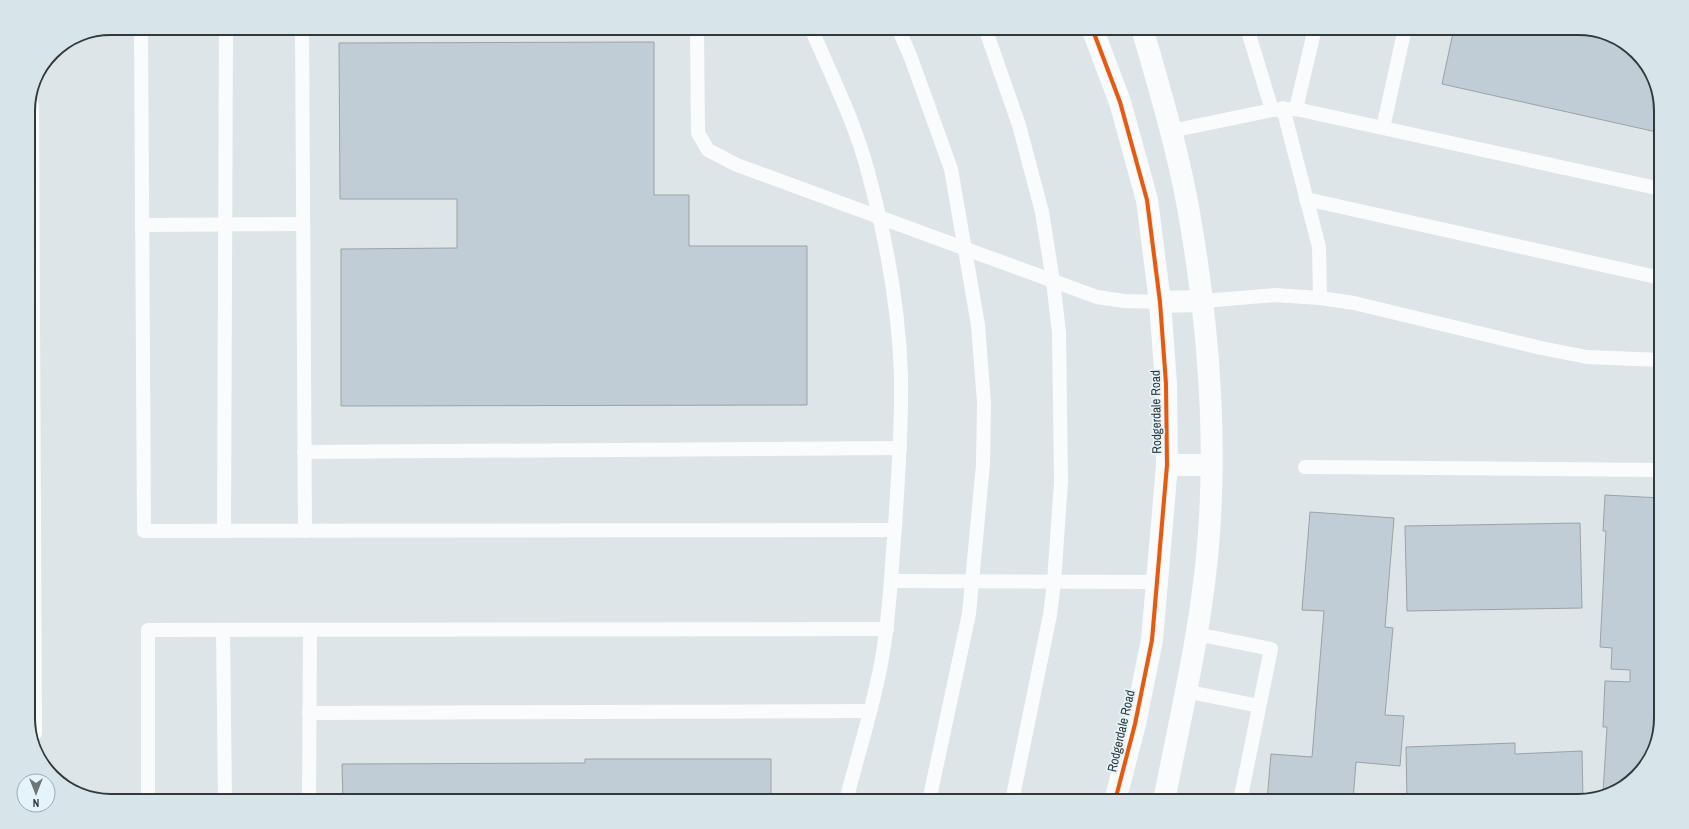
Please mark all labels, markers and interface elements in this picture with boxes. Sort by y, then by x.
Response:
street label: Rodgerdale Road [1147,370,1165,454]
street label: Rodgerdale Road [1103,688,1139,774]
north arrow [16,773,56,813]
text: N [33,796,39,810]

